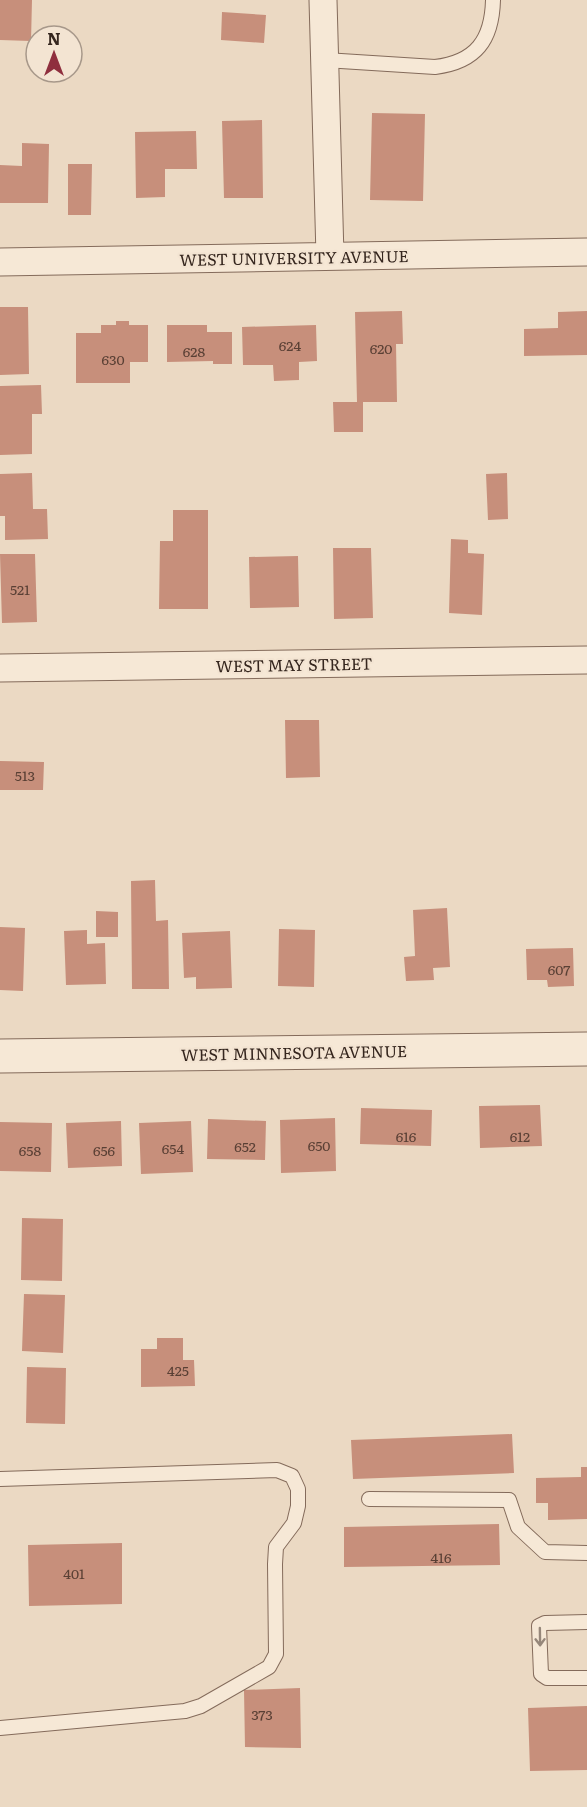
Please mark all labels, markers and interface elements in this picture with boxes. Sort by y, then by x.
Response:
north arrow [24,24,84,84]
text: N [47,26,61,50]
street label: WEST UNIVERSITY AVENUE [179,243,409,271]
house number: 624 [279,335,301,355]
house number: 620 [370,338,392,358]
house number: 628 [183,341,205,361]
house number: 630 [101,349,125,369]
house number: 521 [10,579,30,599]
street label: WEST MAY STREET [215,651,373,677]
house number: 513 [15,765,35,785]
house number: 607 [548,959,570,979]
street label: WEST MINNESOTA AVENUE [181,1038,407,1066]
house number: 616 [396,1126,417,1146]
house number: 612 [510,1126,530,1146]
house number: 650 [308,1135,330,1155]
house number: 652 [234,1136,256,1156]
house number: 654 [162,1138,184,1158]
house number: 658 [19,1140,41,1160]
house number: 656 [93,1140,116,1160]
house number: 425 [167,1360,189,1380]
house number: 416 [431,1547,452,1567]
house number: 401 [63,1563,85,1583]
one-way arrow [534,1626,546,1646]
house number: 373 [251,1704,273,1724]

